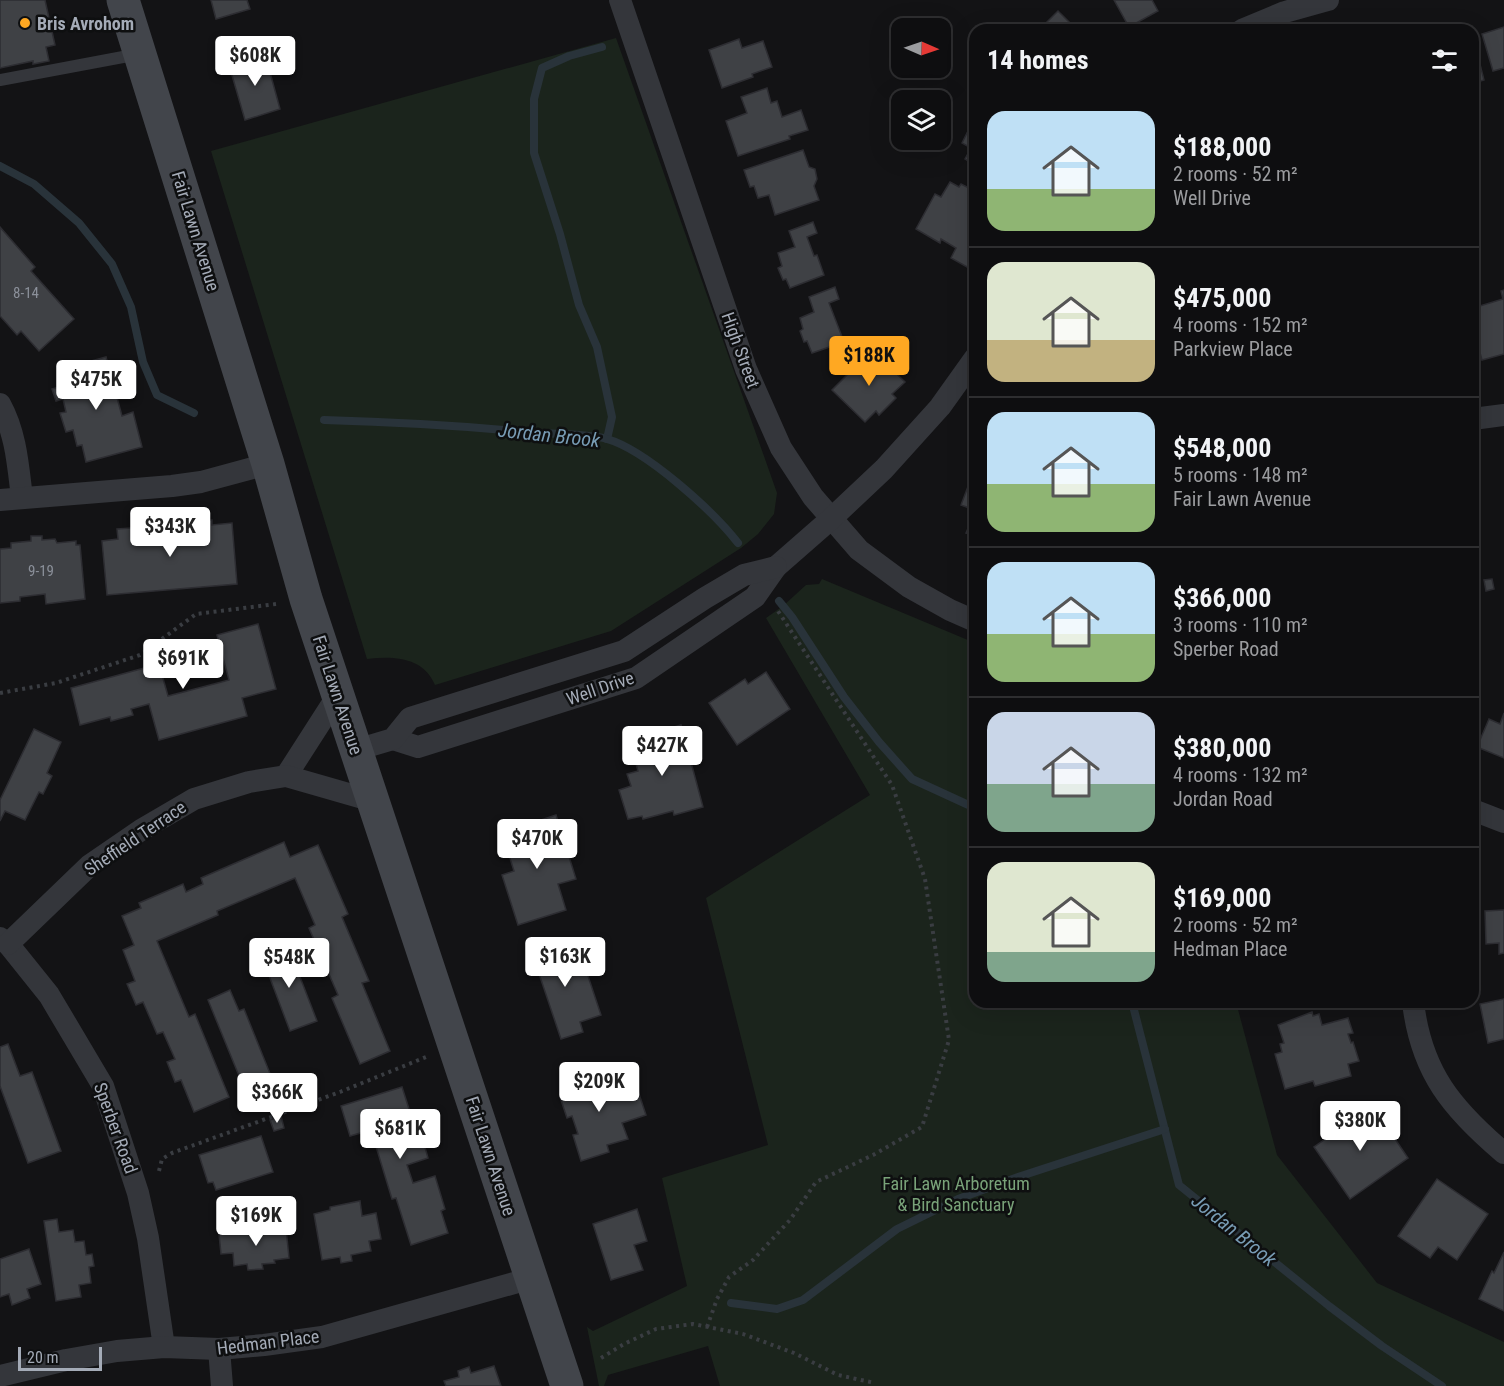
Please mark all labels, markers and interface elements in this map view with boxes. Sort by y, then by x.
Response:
place label: Bris Avrohom [37,13,134,34]
marker: Bris Avrohom [18,16,32,30]
north arrow [891,18,951,78]
map controls [891,18,951,150]
pin: $608K [213,36,297,87]
text: $608K [229,43,281,67]
icon: filters [1428,44,1461,77]
text: 14 homes [987,45,1089,75]
button: layers [891,90,951,150]
text: $188,000 [1173,132,1271,162]
icon: home [1035,135,1107,207]
text: 2 rooms · 52 m² [1173,162,1298,186]
street label: Fair Lawn Avenue [168,169,224,293]
text: Well Drive [1173,186,1251,210]
text: $475,000 [1173,283,1271,313]
house number: 8-14 [13,284,39,302]
icon: home [1035,286,1107,358]
street label: High Street [718,309,764,391]
text: 4 rooms · 152 m² [1173,313,1308,337]
pin: $188K [827,336,911,387]
text: Parkview Place [1173,337,1293,361]
text: $188K [843,343,895,367]
pin: $475K [54,360,138,411]
text: $475K [70,367,122,391]
water label: Jordan Brook [497,418,602,452]
text: $548,000 [1173,433,1271,463]
icon: home [1035,436,1107,508]
text: 5 rooms · 148 m² [1173,463,1308,487]
text: Fair Lawn Avenue [1173,487,1311,511]
pin: $343K [128,507,212,558]
text: $343K [144,514,196,538]
house number: 9-19 [28,562,54,580]
text: $366,000 [1173,583,1271,613]
icon: home [1035,586,1107,658]
text: 3 rooms · 110 m² [1173,613,1308,637]
street label: Fair Lawn Avenue [309,633,367,757]
text: Sperber Road [1173,637,1279,661]
pin: $691K [141,639,225,690]
text: $691K [157,646,209,670]
street label: Well Drive [563,667,637,709]
pin: $427K [620,726,704,777]
text: $427K [636,733,688,757]
text: $380,000 [1173,733,1271,763]
icon: home [1035,736,1107,808]
text: 4 rooms · 132 m² [1173,763,1308,787]
text: Jordan Road [1173,787,1273,811]
street label: Sheffield Terrace [80,796,190,880]
pin: $470K [495,819,579,870]
text: $470K [511,826,563,850]
text: $169,000 [1173,883,1271,913]
icon: home [1035,886,1107,958]
text: 2 rooms · 52 m² [1173,913,1298,937]
pin: $163K [523,937,607,988]
text: Hedman Place [1173,937,1287,961]
pin: $548K [247,938,331,989]
text: $163K [539,944,591,968]
text: $548K [263,945,315,969]
pin: $209K [557,1062,641,1113]
text: $209K [573,1069,625,1093]
pin: $366K [235,1073,319,1124]
street label: Sperber Road [90,1080,142,1176]
text: $366K [251,1080,303,1104]
street label: Fair Lawn Avenue [462,1094,520,1218]
pin: $380K [1318,1101,1402,1152]
text: $380K [1334,1108,1386,1132]
pin: $681K [358,1109,442,1160]
text: $681K [374,1116,426,1140]
park label: Fair Lawn Arboretum & Bird Sanctuary [882,1173,1030,1215]
water label: Jordan Brook [1187,1189,1282,1272]
pin: $169K [214,1196,298,1247]
text: $169K [230,1203,282,1227]
street label: Hedman Place [216,1325,320,1359]
scale bar [18,1344,102,1372]
text: 20 m [27,1348,59,1367]

